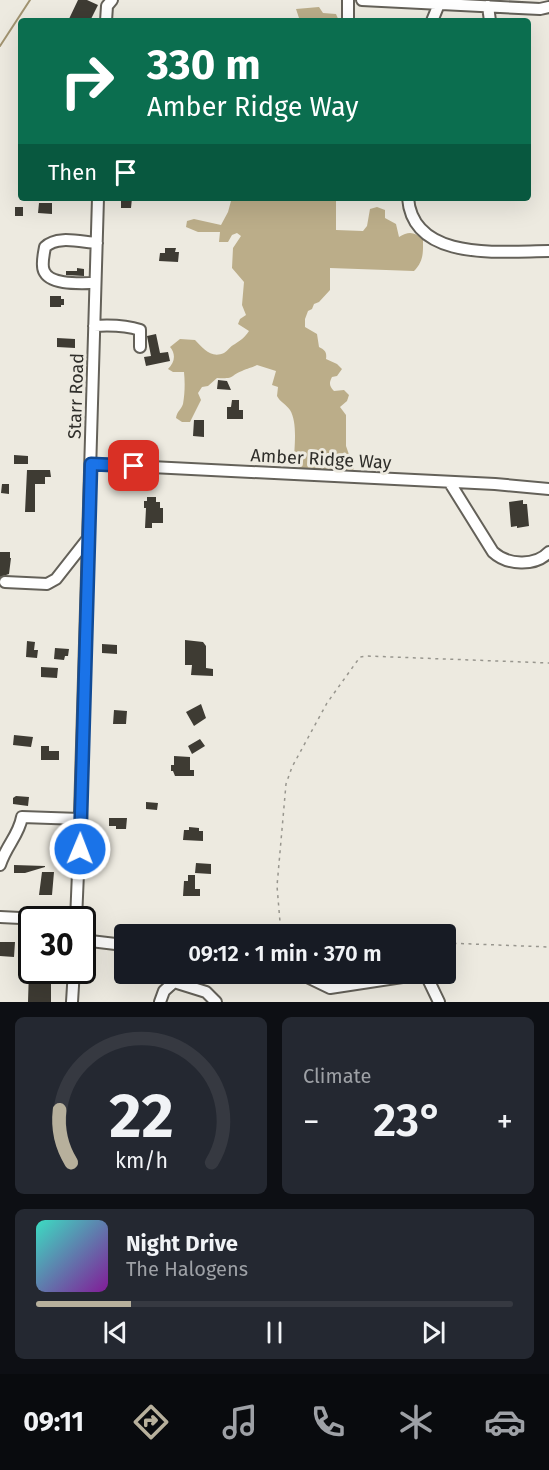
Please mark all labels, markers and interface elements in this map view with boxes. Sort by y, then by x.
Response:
text: 330 m [147,40,261,90]
icon: right [48,42,126,120]
text: Amber Ridge Way [147,91,359,123]
icon: arrive [109,156,142,189]
text: Then [48,159,97,186]
street label: Starr Road [64,353,88,439]
pin [108,440,159,491]
street label: Amber Ridge Way [250,444,392,474]
icon: arrive [117,449,150,482]
position arrow [48,817,112,881]
speed limit sign: 30 [18,906,96,984]
text: 09:12 · 1 min · 370 m [188,940,382,967]
text: Climate [303,1064,371,1088]
text: 22 [109,1079,173,1154]
text: 23° [373,1094,443,1148]
text: − [303,1102,320,1142]
text: + [497,1102,513,1142]
text: km/h [114,1148,168,1174]
text: Night Drive [126,1230,238,1257]
text: The Halogens [126,1257,248,1281]
icon: previous [99,1316,132,1349]
icon: pause [258,1316,291,1349]
icon: next [417,1316,450,1349]
icon: directions [130,1401,172,1443]
icon: music [219,1401,261,1443]
icon: phone [307,1401,349,1443]
icon: climate [395,1401,437,1443]
icon: car [484,1401,526,1443]
text: 09:11 [23,1406,84,1438]

